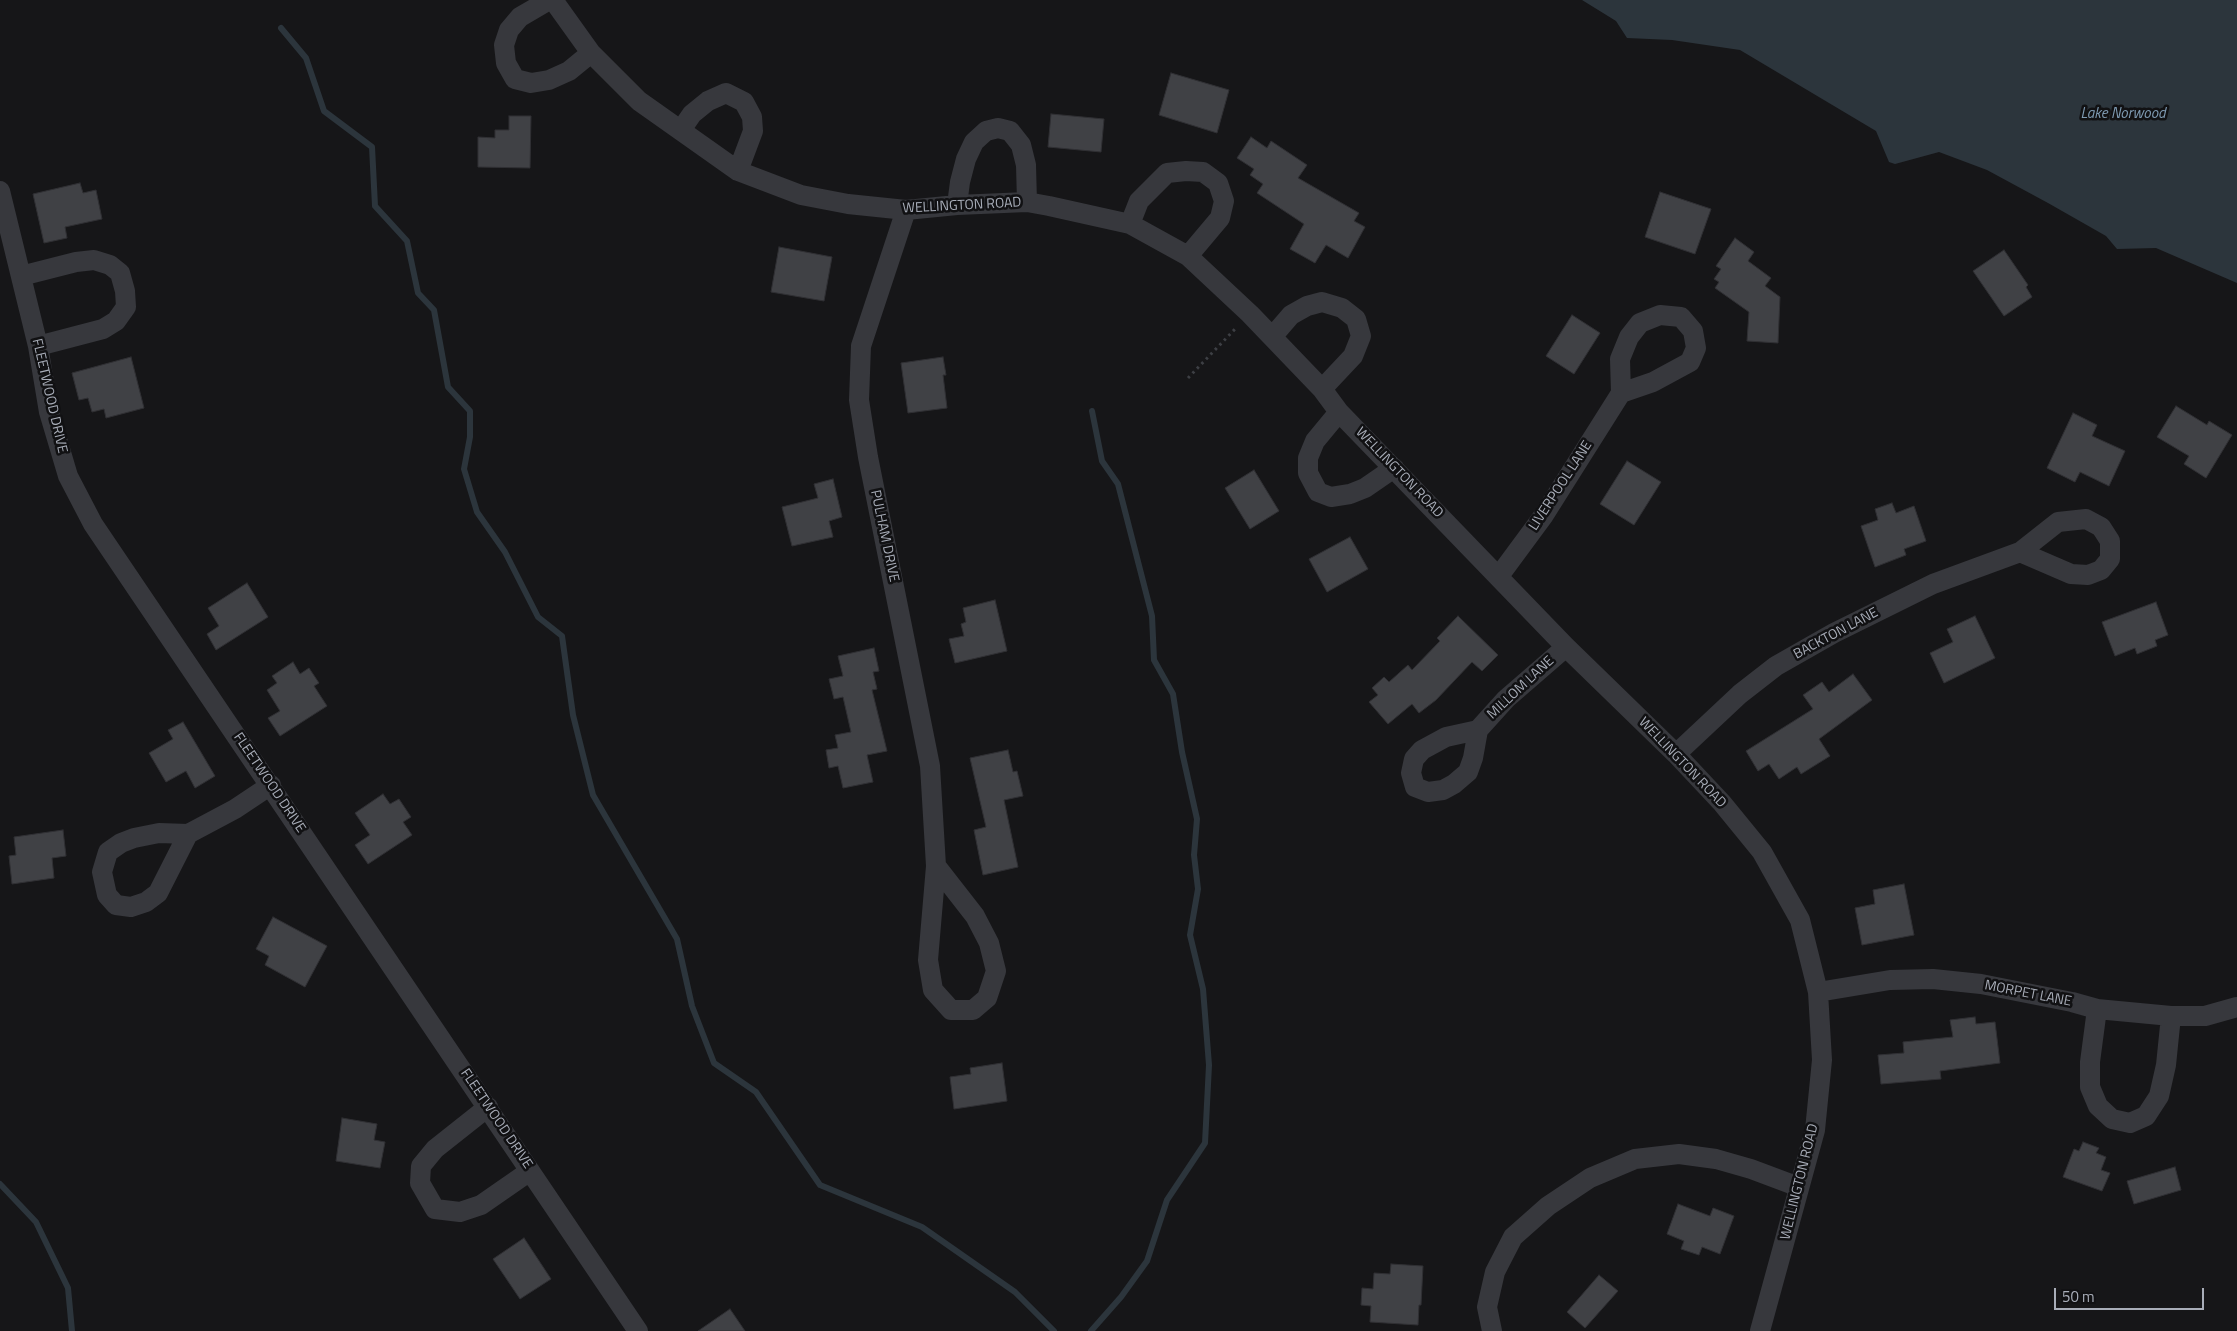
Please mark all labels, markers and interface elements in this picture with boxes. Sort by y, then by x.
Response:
water label: Lake Norwood [2080,105,2166,123]
street label: WELLINGTON ROAD [902,194,1022,218]
street label: FLEETWOOD DRIVE [28,337,70,455]
street label: WELLINGTON ROAD [1352,424,1446,522]
street label: LIVERPOOL LANE [1526,438,1596,534]
street label: PULHAM DRIVE [866,488,902,584]
street label: BACKTON LANE [1791,605,1881,663]
street label: MILLOM LANE [1484,653,1558,723]
street label: WELLINGTON ROAD [1635,714,1729,812]
street label: FLEETWOOD DRIVE [229,730,309,836]
street label: MORPET LANE [1983,977,2073,1011]
street label: FLEETWOOD DRIVE [456,1066,536,1172]
street label: WELLINGTON ROAD [1777,1122,1823,1242]
scale bar [2057,1278,2207,1310]
text: 50 m [2062,1285,2095,1308]

